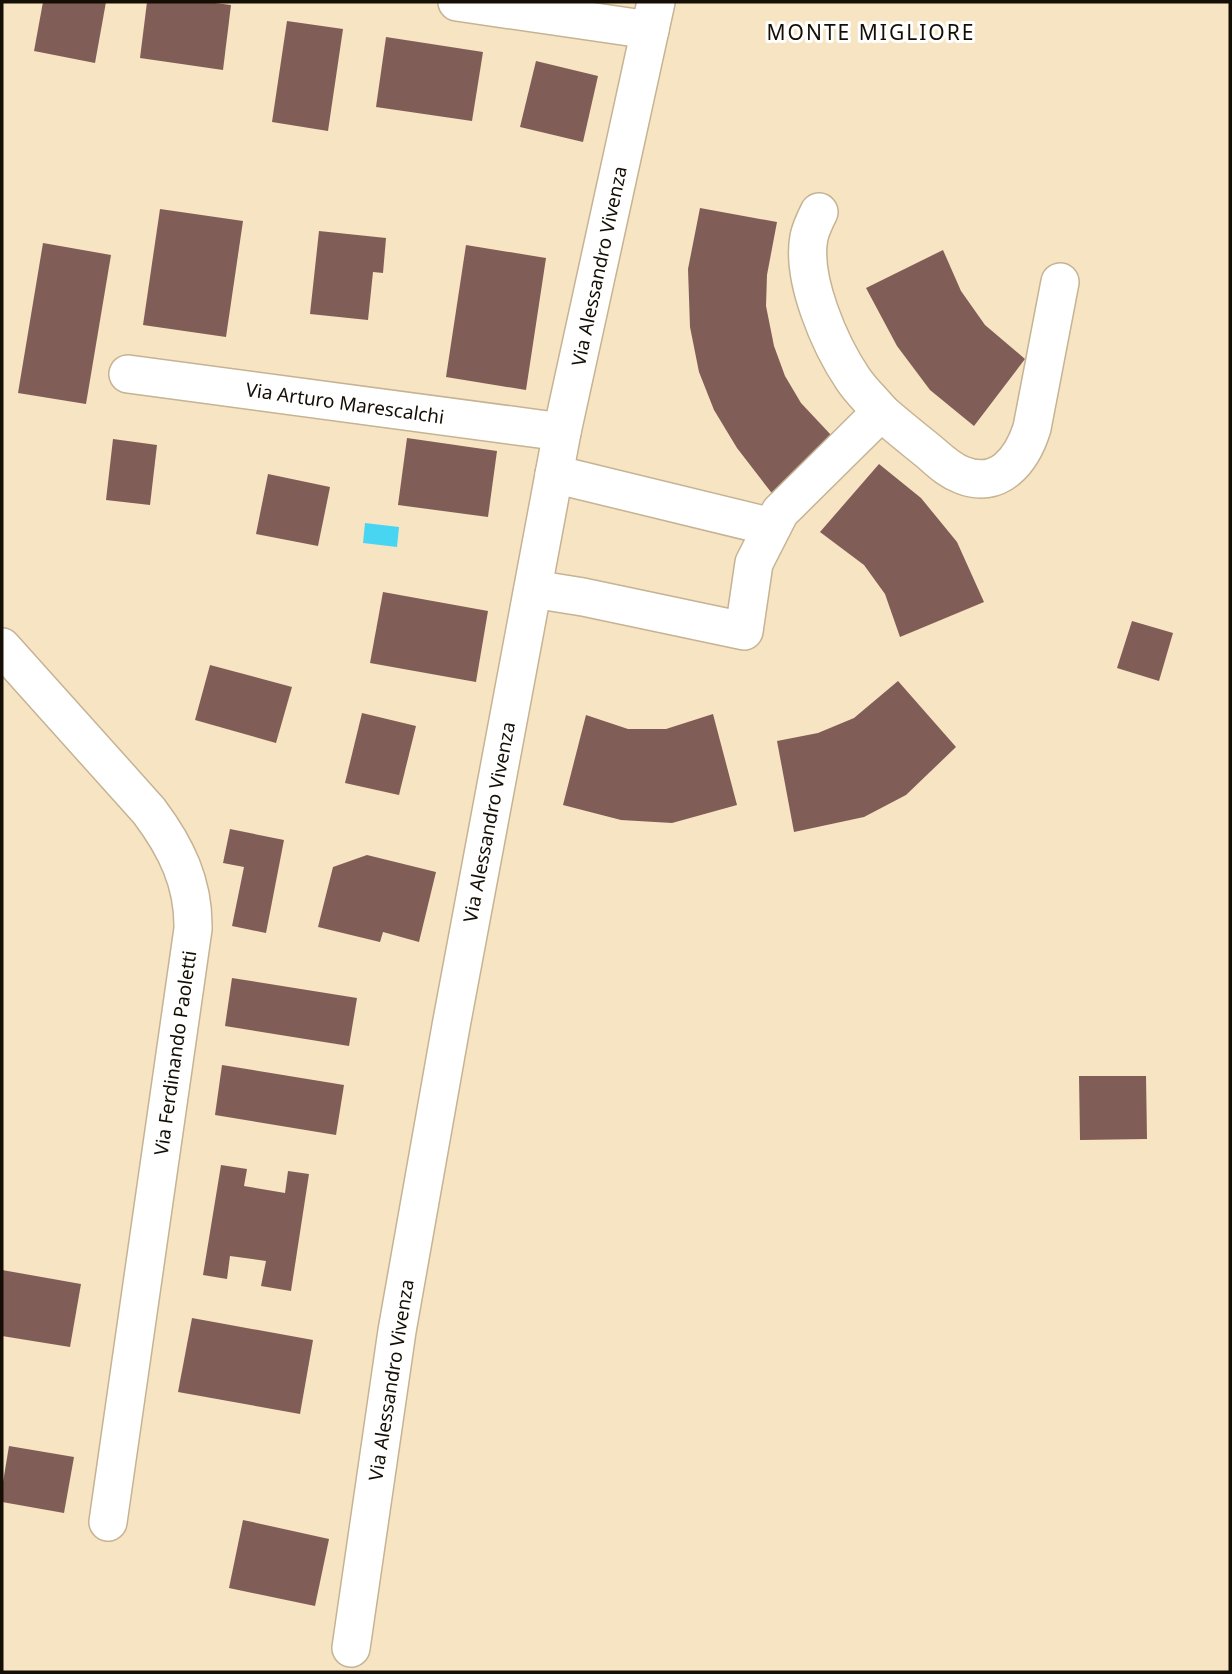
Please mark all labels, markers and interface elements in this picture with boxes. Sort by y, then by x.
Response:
district label: MONTE MIGLIORE [767,18,975,46]
street label: Via Alessandro Vivenza [565,164,633,368]
street label: Via Arturo Marescalchi [244,376,446,430]
street label: Via Alessandro Vivenza [457,719,521,925]
street label: Via Ferdinando Paoletti [148,949,202,1157]
street label: Via Alessandro Vivenza [362,1277,420,1483]

